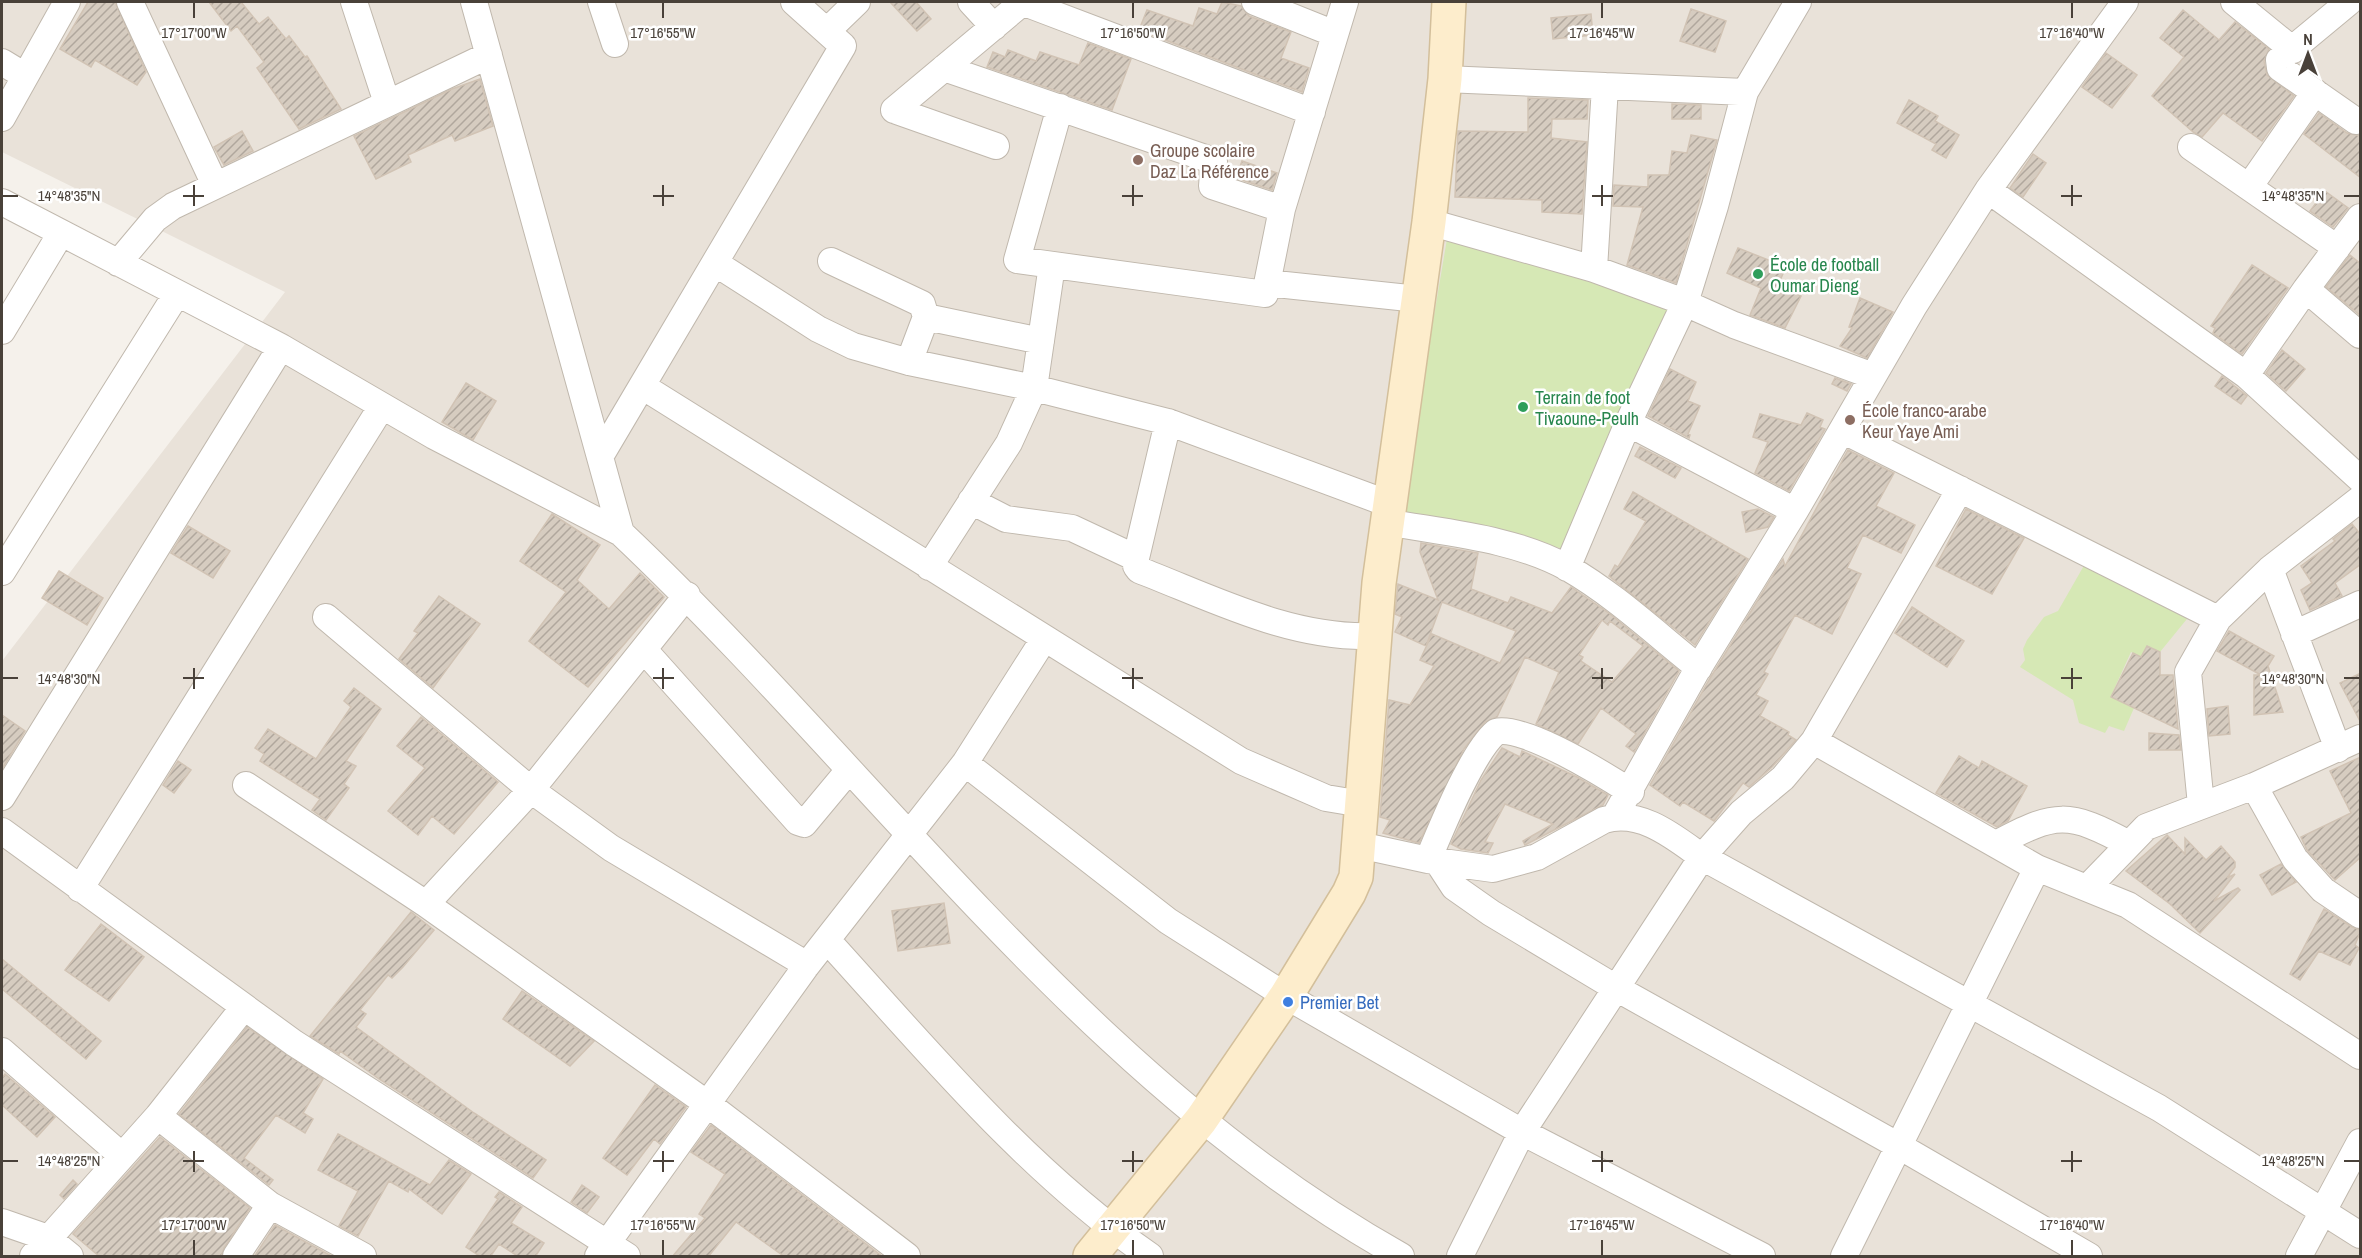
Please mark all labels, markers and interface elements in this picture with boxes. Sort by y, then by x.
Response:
text: 17°17'00"W [161,22,227,43]
text: 17°16'55"W [630,22,696,43]
text: 17°16'50"W [1100,22,1166,43]
text: 17°16'45"W [1569,22,1635,43]
text: 17°16'40"W [2039,22,2105,43]
north arrow [2278,24,2338,84]
text: N [2303,28,2313,50]
place label: Groupe scolaire Daz La Référence [1150,138,1269,184]
marker: Groupe scolaire Daz La Référence [1131,153,1145,167]
text: 14°48'35"N [38,185,100,206]
text: 14°48'35"N [2262,185,2324,206]
place label: École de football Oumar Dieng [1770,252,1879,298]
marker: École de football Oumar Dieng [1751,267,1765,281]
place label: Terrain de foot Tivaoune-Peulh [1535,385,1639,431]
place label: École franco-arabe Keur Yaye Ami [1862,398,1987,444]
marker: Terrain de foot Tivaoune-Peulh [1516,400,1530,414]
marker: École franco-arabe Keur Yaye Ami [1843,413,1857,427]
text: 14°48'30"N [38,668,100,689]
text: 14°48'30"N [2262,668,2324,689]
place label: Premier Bet [1300,990,1379,1015]
marker: Premier Bet [1281,995,1295,1009]
text: 14°48'25"N [38,1150,100,1171]
text: 14°48'25"N [2262,1150,2324,1171]
text: 17°17'00"W [161,1214,227,1235]
text: 17°16'55"W [630,1214,696,1235]
text: 17°16'50"W [1100,1214,1166,1235]
text: 17°16'45"W [1569,1214,1635,1235]
text: 17°16'40"W [2039,1214,2105,1235]

